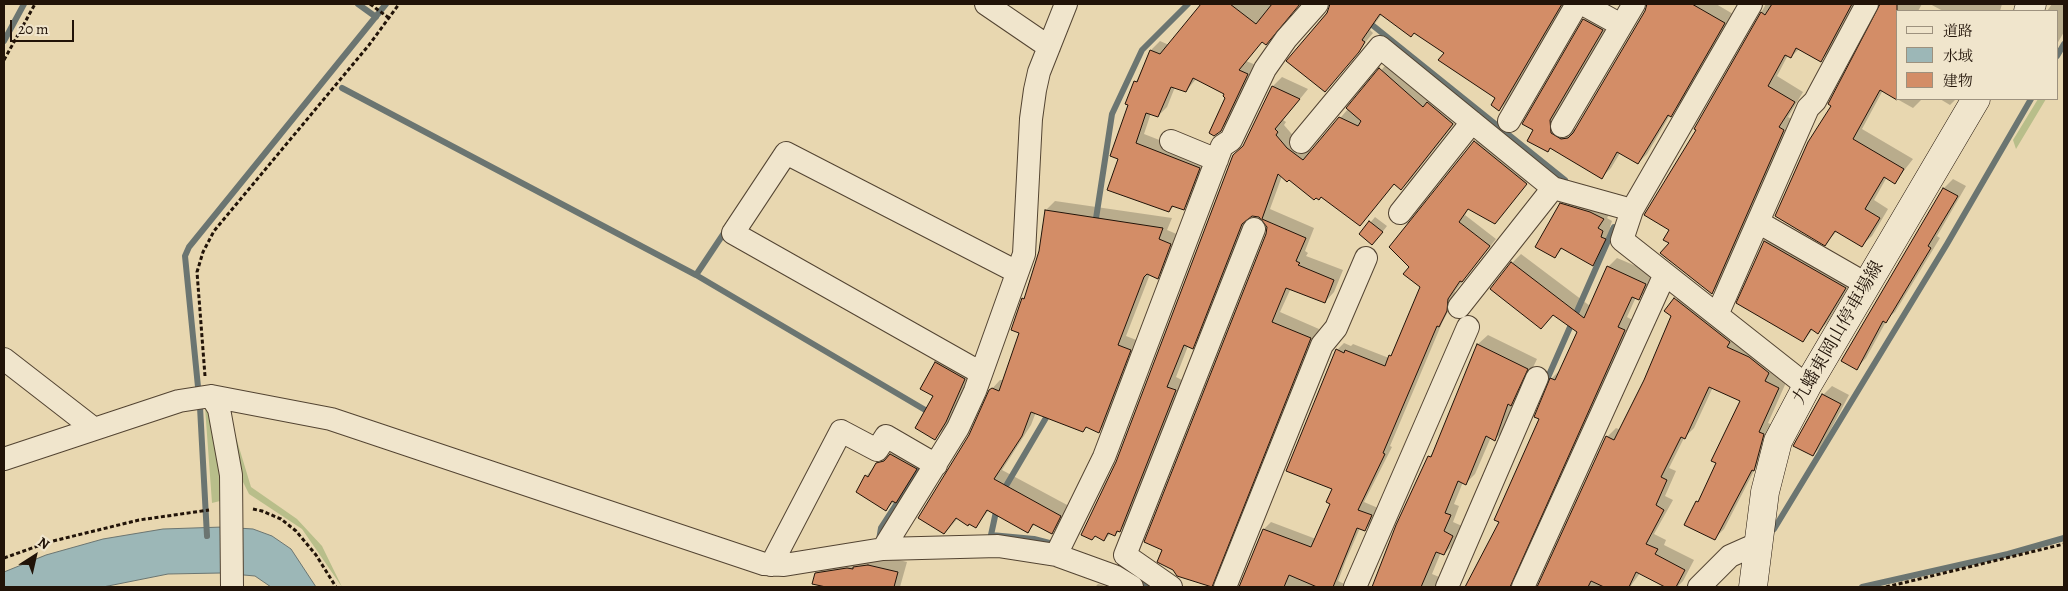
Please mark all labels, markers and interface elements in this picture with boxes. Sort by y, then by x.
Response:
scale bar [12,10,76,42]
legend [1896,10,2058,100]
text: 20 m [18,19,49,39]
text: 道路 [1943,21,1973,41]
text: 水域 [1943,46,1973,66]
text: 建物 [1943,71,1973,91]
street label: 九蟠東岡山停車場線 [1789,257,1889,409]
north arrow [10,531,60,581]
text: N [34,533,54,554]

